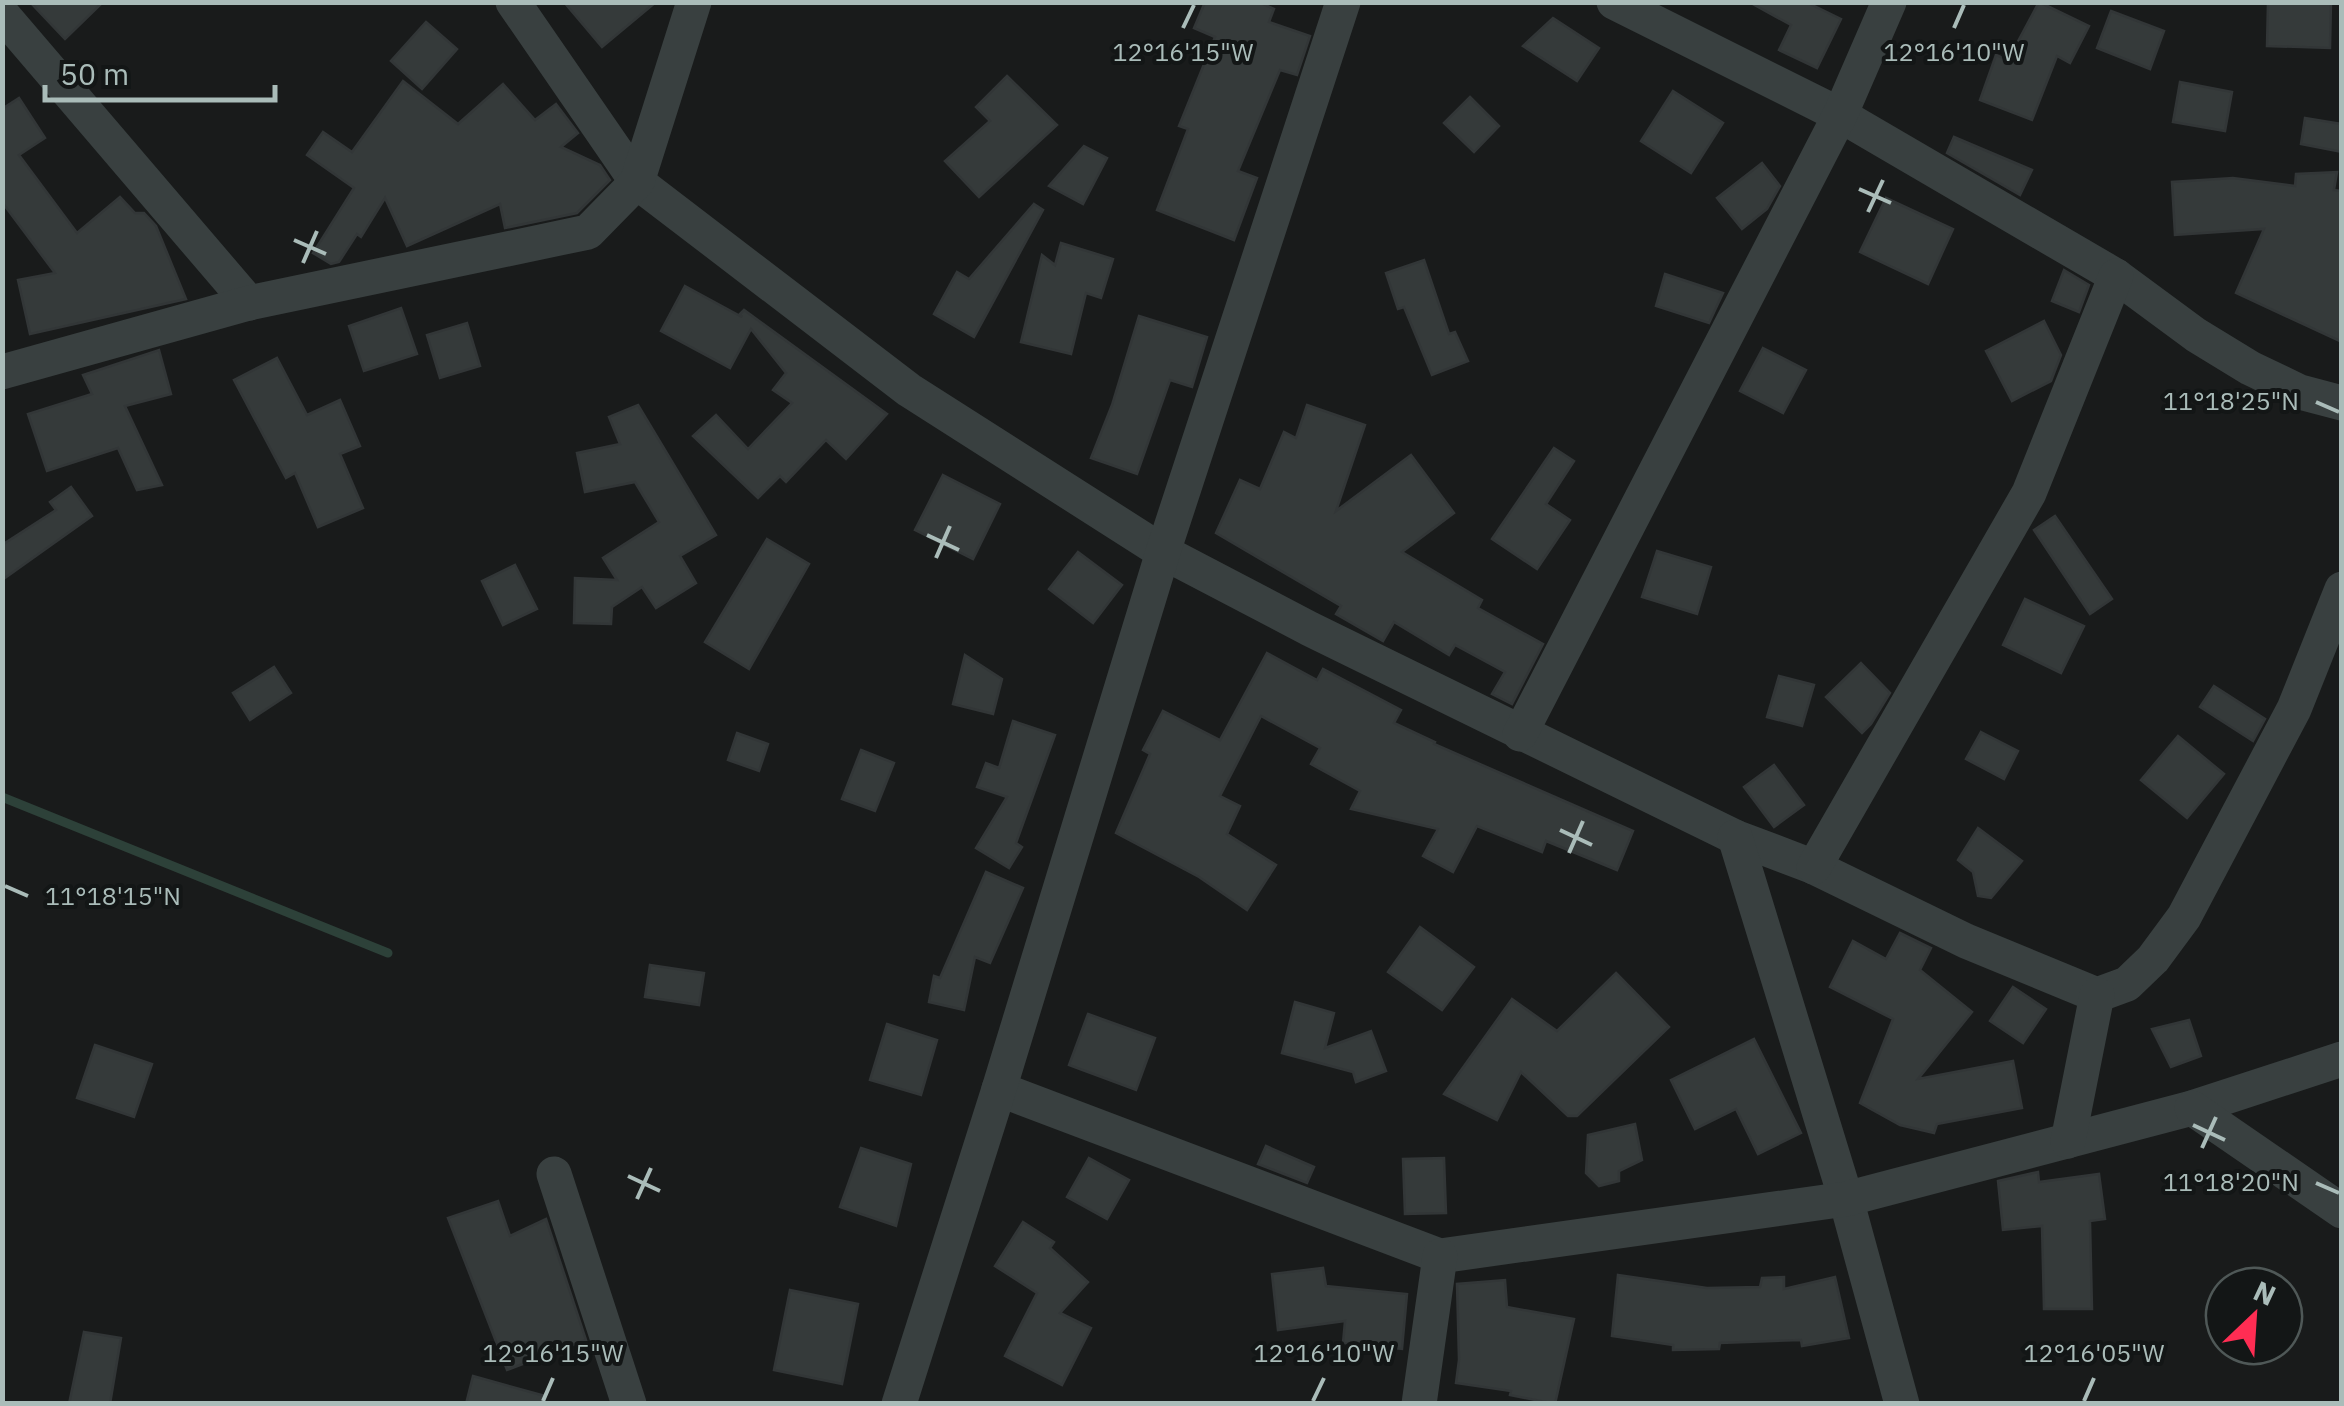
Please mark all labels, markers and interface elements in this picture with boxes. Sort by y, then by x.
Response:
text: 12°16'15"W [1113,35,1253,68]
text: 12°16'10"W [1884,35,2024,68]
scale bar [45,40,275,102]
text: 50 m [60,54,129,93]
text: 11°18'25"N [2163,384,2299,417]
text: 11°18'15"N [45,879,181,912]
text: 11°18'20"N [2163,1165,2299,1198]
north arrow [2204,1266,2304,1366]
text: N [2248,1272,2282,1314]
text: 12°16'15"W [483,1336,623,1369]
text: 12°16'10"W [1254,1336,1394,1369]
text: 12°16'05"W [2024,1336,2164,1369]

